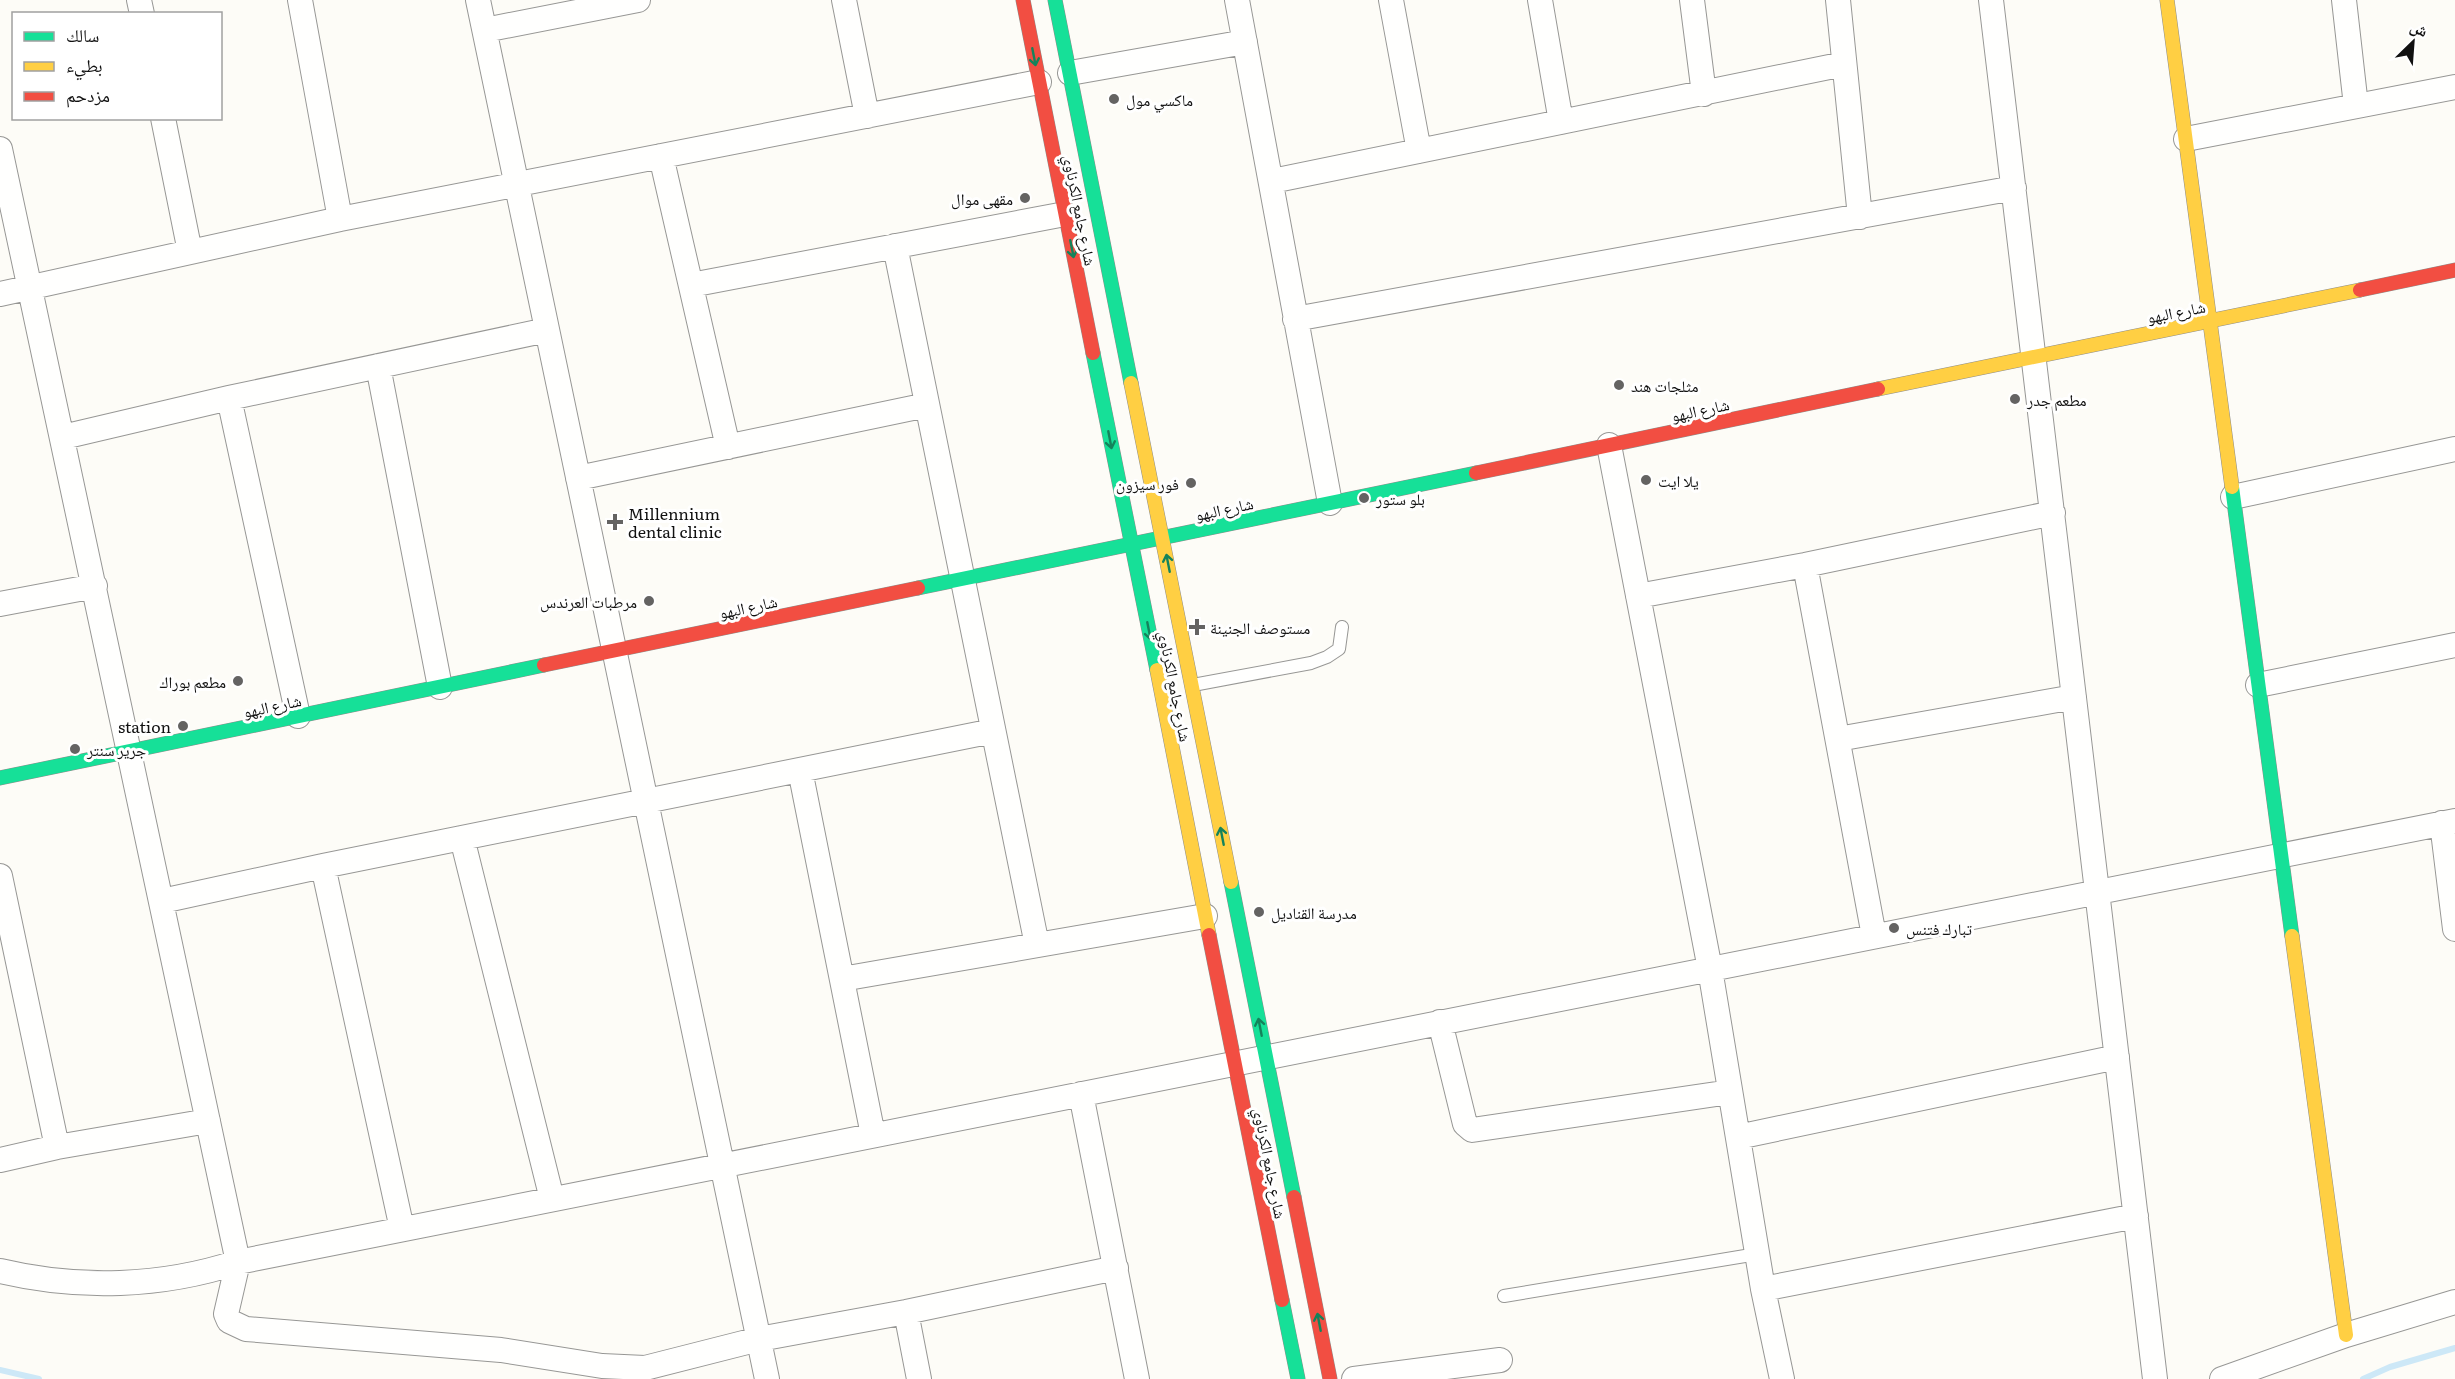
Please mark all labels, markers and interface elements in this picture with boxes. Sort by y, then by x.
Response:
legend [12,12,222,120]
north arrow [2383,12,2443,72]
text: ش [2407,13,2433,42]
text: سالك [66,21,99,48]
one-way arrow [1029,47,1040,67]
text: بطيء [66,51,103,81]
text: مزدحم [66,81,110,108]
place label: ماكسي مول [1126,87,1193,113]
marker: ماكسي مول [1107,92,1121,106]
street label: شارع جامع الكرناوي [1056,152,1104,268]
place label: مقهى موال [951,186,1013,210]
marker: مقهى موال [1018,191,1032,205]
one-way arrow [1067,238,1078,258]
street label: شارع البهو [2145,294,2207,328]
place label: مثلجات هند [1631,373,1699,397]
marker: مثلجات هند [1612,378,1626,392]
place label: مطعم جدر [2026,387,2087,411]
street label: شارع البهو [1669,391,1731,427]
marker: مطعم جدر [2008,392,2022,406]
one-way arrow [1105,430,1117,449]
place label: يلا ايت [1658,468,1699,492]
place label: فور سيزون [1116,471,1179,495]
marker: يلا ايت [1639,473,1653,487]
marker: فور سيزون [1184,476,1198,490]
place label: بلو ستور [1375,486,1425,510]
street label: شارع البهو [1193,490,1255,526]
marker: بلو ستور [1357,491,1371,505]
place label: Millennium dental clinic [628,501,722,543]
marker: Millennium dental clinic [606,513,624,531]
one-way arrow [1162,553,1173,573]
street label: شارع البهو [717,588,779,624]
place label: مرطبات العرندس [540,589,637,613]
marker: مرطبات العرندس [642,594,656,608]
place label: مستوصف الجنينة [1210,615,1310,639]
marker: مستوصف الجنينة [1188,618,1206,636]
one-way arrow [1143,621,1155,640]
street label: شارع جامع الكرناوي [1151,628,1199,744]
place label: مطعم بوراك [160,669,226,693]
marker: مطعم بوراك [231,674,245,688]
street label: شارع البهو [241,687,303,723]
place label: station [118,714,171,738]
marker: station [176,719,190,733]
place label: جرير سنتر [86,737,146,761]
marker: جرير سنتر [68,742,82,756]
one-way arrow [1216,827,1227,846]
place label: مدرسة القناديل [1271,900,1357,924]
marker: مدرسة القناديل [1252,905,1266,919]
place label: تبارك فتنس [1906,916,1972,940]
marker: تبارك فتنس [1887,921,1901,935]
one-way arrow [1254,1018,1265,1038]
street label: شارع جامع الكرناوي [1246,1105,1294,1221]
one-way arrow [1313,1312,1324,1332]

